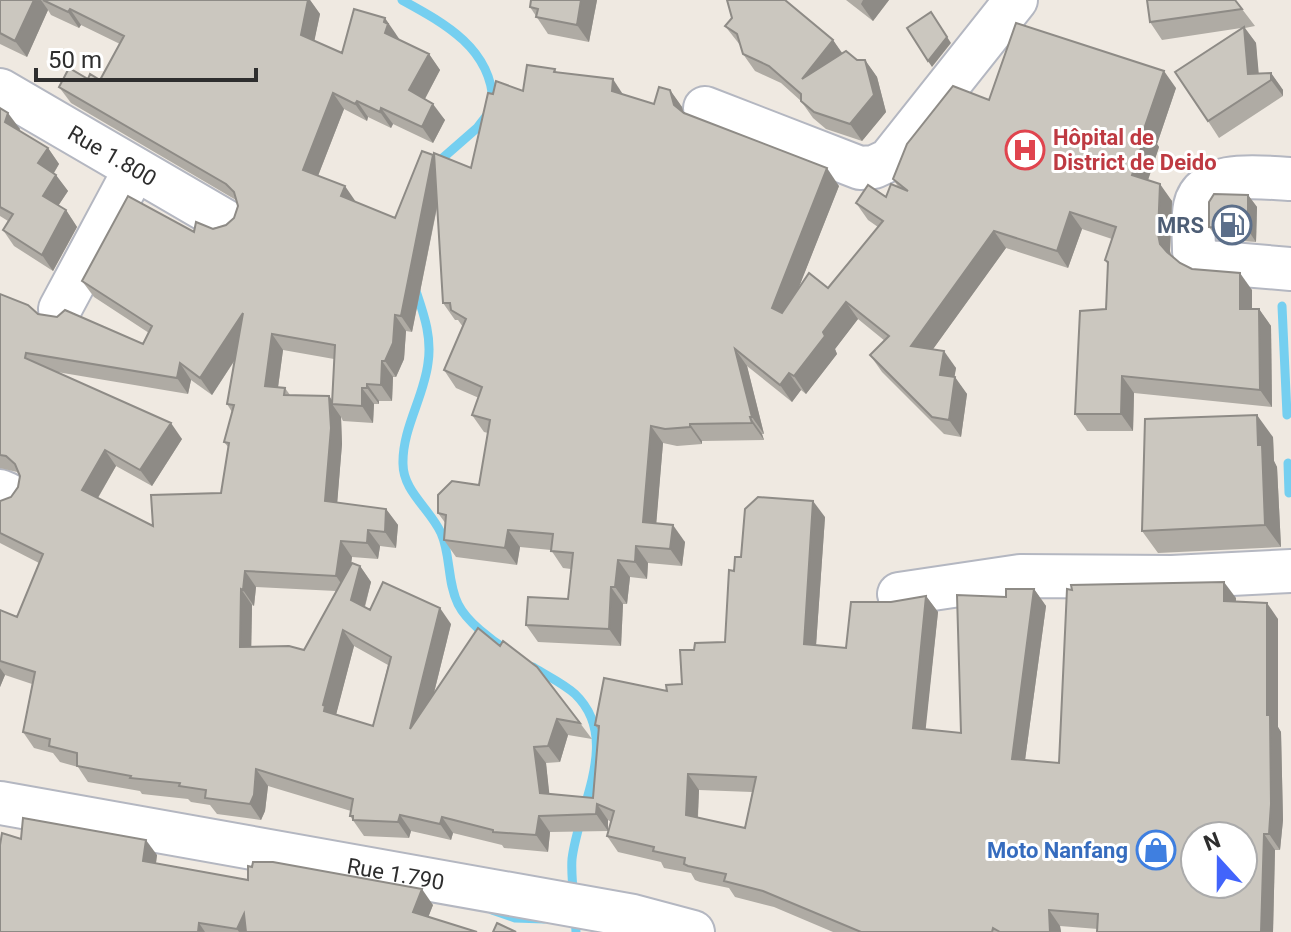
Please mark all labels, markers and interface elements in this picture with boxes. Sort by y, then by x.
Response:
scale bar [36,32,256,82]
text: 50 m [48,46,102,74]
street label: Rue 1.800 [64,120,161,191]
place label: Hôpital de District de Deido [1053,125,1217,175]
hospital icon: Hôpital de District de Deido [1004,129,1046,171]
fuel station icon: MRS [1211,204,1253,246]
place label: MRS [1157,213,1204,238]
north arrow [1179,820,1259,900]
text: N [1200,827,1224,856]
shop icon: Moto Nanfang [1135,829,1177,871]
place label: Moto Nanfang [987,838,1128,863]
street label: Rue 1.790 [345,853,446,895]

